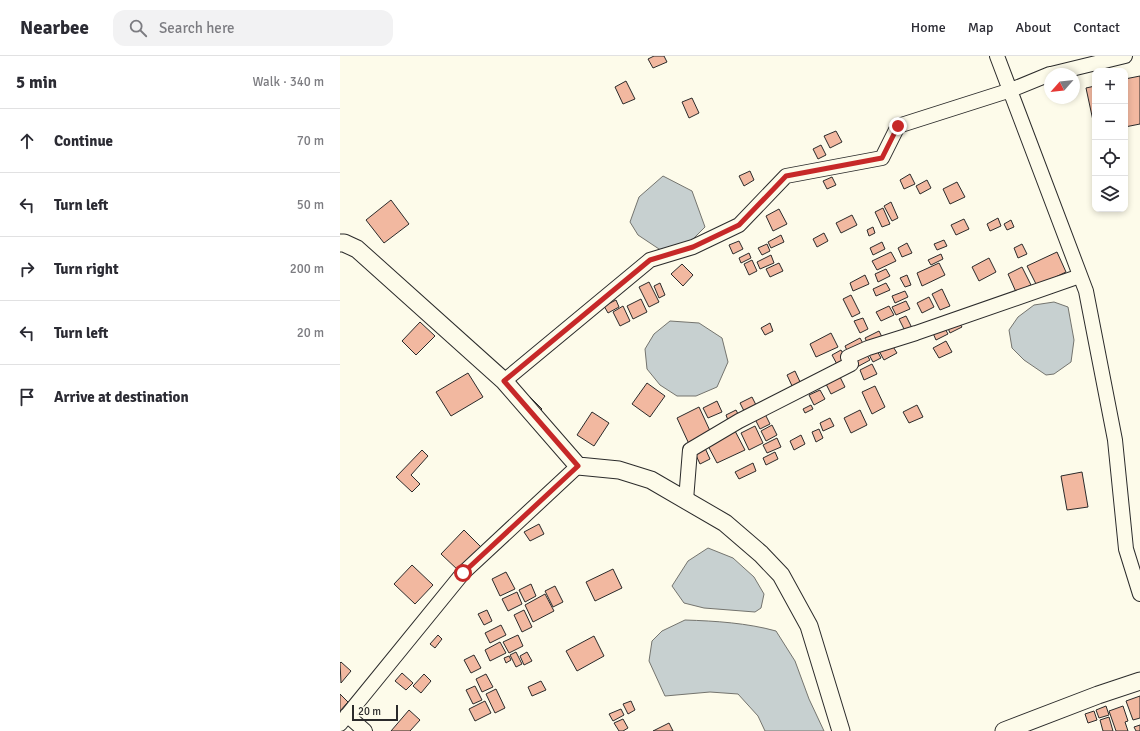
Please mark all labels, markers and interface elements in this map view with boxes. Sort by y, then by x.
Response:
search box [113,10,393,46]
text: Nearbee [20,16,89,40]
icon: search [127,17,149,39]
text: Search here [159,19,235,37]
text: Home [911,19,946,36]
text: Map [968,19,993,36]
text: About [1015,19,1051,36]
text: Contact [1073,19,1120,36]
north arrow [1044,68,1080,104]
map controls [1092,68,1128,212]
button: + [1092,68,1128,104]
text: 5 min [16,72,57,93]
text: Walk · 340 m [253,74,324,90]
button: − [1092,104,1128,140]
route end [889,117,907,135]
icon: ahead [16,130,38,152]
text: Continue [54,132,113,150]
text: 70 m [297,133,324,149]
button: locate [1092,140,1128,176]
button: layers [1092,176,1128,212]
icon: left [16,194,38,216]
text: Turn left [54,196,108,214]
text: 50 m [297,197,324,213]
icon: right [16,258,38,280]
text: Turn right [54,260,119,278]
text: 200 m [290,261,324,277]
icon: left [16,322,38,344]
text: Turn left [54,324,108,342]
text: 20 m [297,325,324,341]
icon: arrive [16,386,38,408]
text: Arrive at destination [54,388,189,406]
route start [454,564,472,582]
scale bar [352,703,398,722]
text: 20 m [358,705,381,718]

